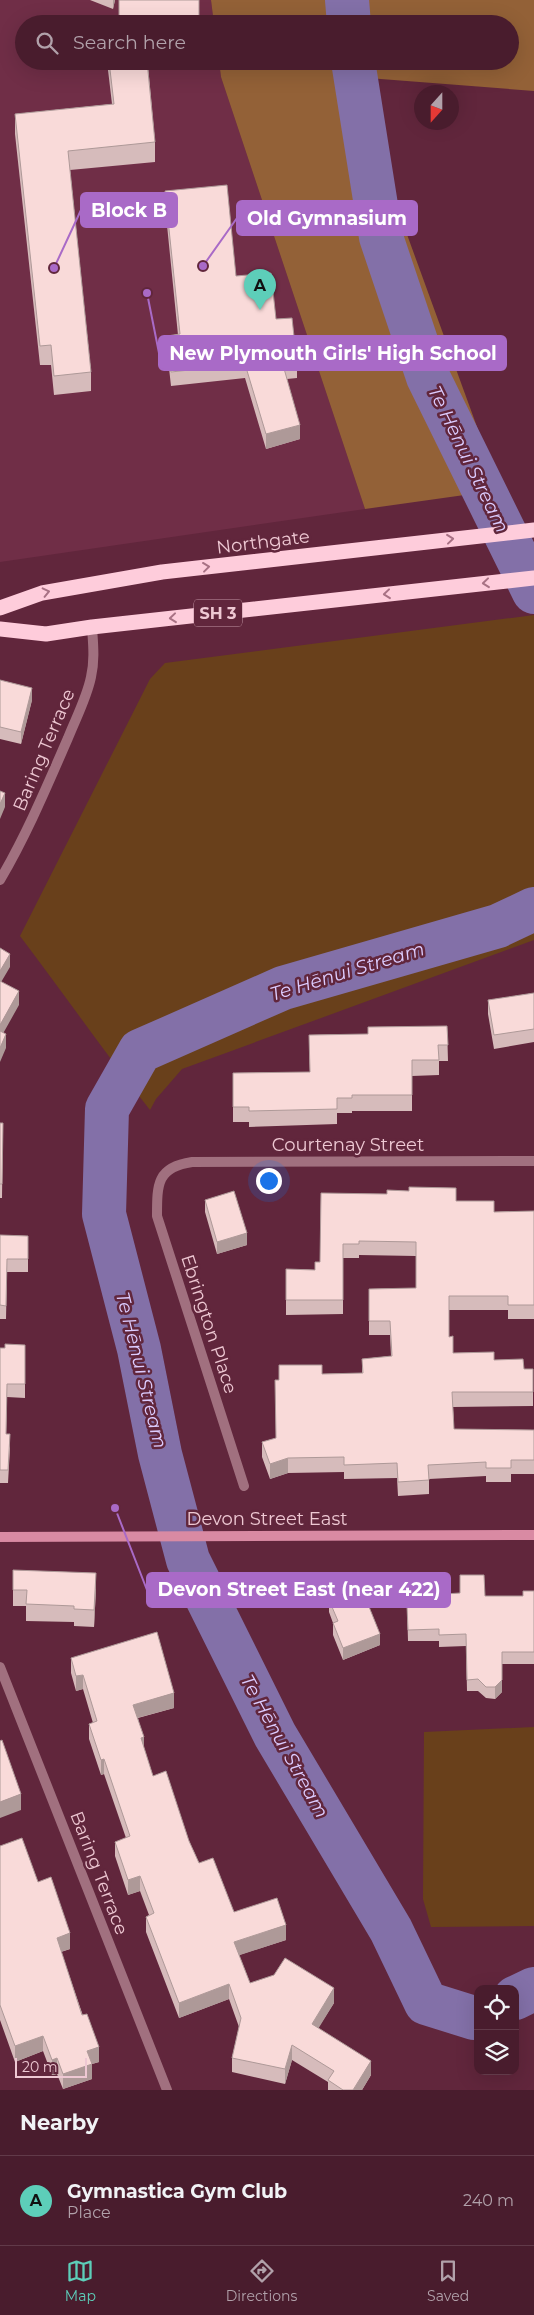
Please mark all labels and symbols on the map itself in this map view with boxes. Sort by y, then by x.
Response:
north arrow [414,85,459,130]
callout: Block B [81,193,177,227]
text: Block B [91,199,167,222]
callout: Old Gymnasium [237,201,417,235]
text: Old Gymnasium [247,207,407,230]
pin: A [244,269,276,310]
callout: New Plymouth Girls' High School [159,336,506,370]
text: New Plymouth Girls' High School [169,342,497,365]
water label: Te Hēnui Stream [423,382,514,536]
street label: Northgate [215,525,311,559]
one-way arrow [447,534,455,545]
one-way arrow [203,562,211,573]
one-way arrow [481,577,489,588]
one-way arrow [41,587,50,598]
one-way arrow [382,588,390,599]
road number: SH 3 [194,600,242,626]
one-way arrow [169,612,177,623]
street label: Baring Terrace [8,685,80,814]
water label: Te Hēnui Stream [267,937,427,1006]
street label: Courtenay Street [272,1134,424,1156]
your location [256,1168,282,1194]
street label: Ebrington Place [176,1252,242,1396]
water label: Te Hēnui Stream [111,1290,172,1451]
street label: Devon Street East [187,1508,347,1530]
callout: Devon Street East (near 422) [147,1573,450,1607]
text: Devon Street East (near 422) [158,1578,440,1601]
water label: Te Hēnui Stream [236,1671,333,1822]
street label: Baring Terrace [65,1808,133,1938]
scale bar [15,2055,88,2078]

